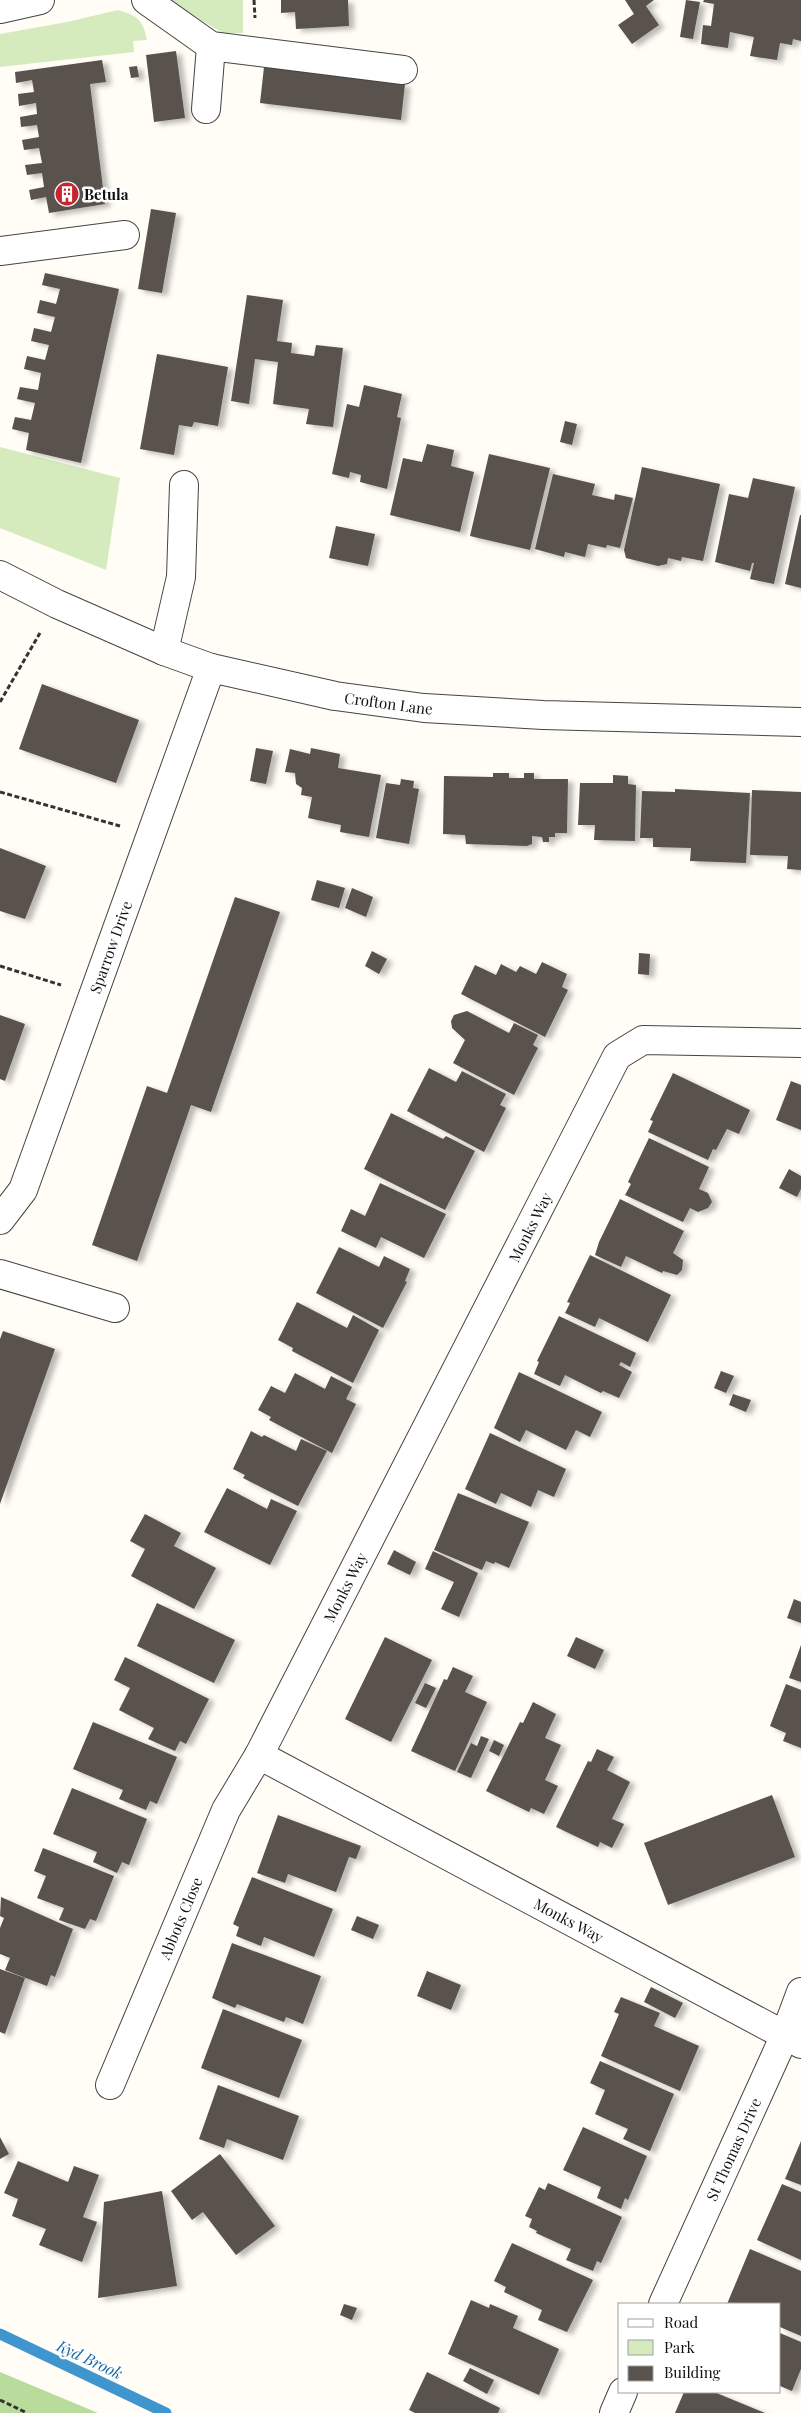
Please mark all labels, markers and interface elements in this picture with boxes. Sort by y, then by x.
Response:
building icon: Betula [54,181,80,207]
place label: Betula [84,184,129,204]
street label: Crofton Lane [343,687,433,719]
street label: Sparrow Drive [85,898,136,996]
street label: Monks Way [504,1188,556,1265]
street label: Monks Way [319,1548,371,1625]
street label: Abbots Close [154,1874,207,1963]
street label: Monks Way [531,1893,607,1947]
street label: St Thomas Drive [701,2095,765,2204]
legend [618,2303,781,2393]
text: Road [664,2312,698,2332]
water label: Kyd Brook [53,2334,126,2383]
text: Park [664,2337,696,2357]
text: Building [664,2362,721,2382]

